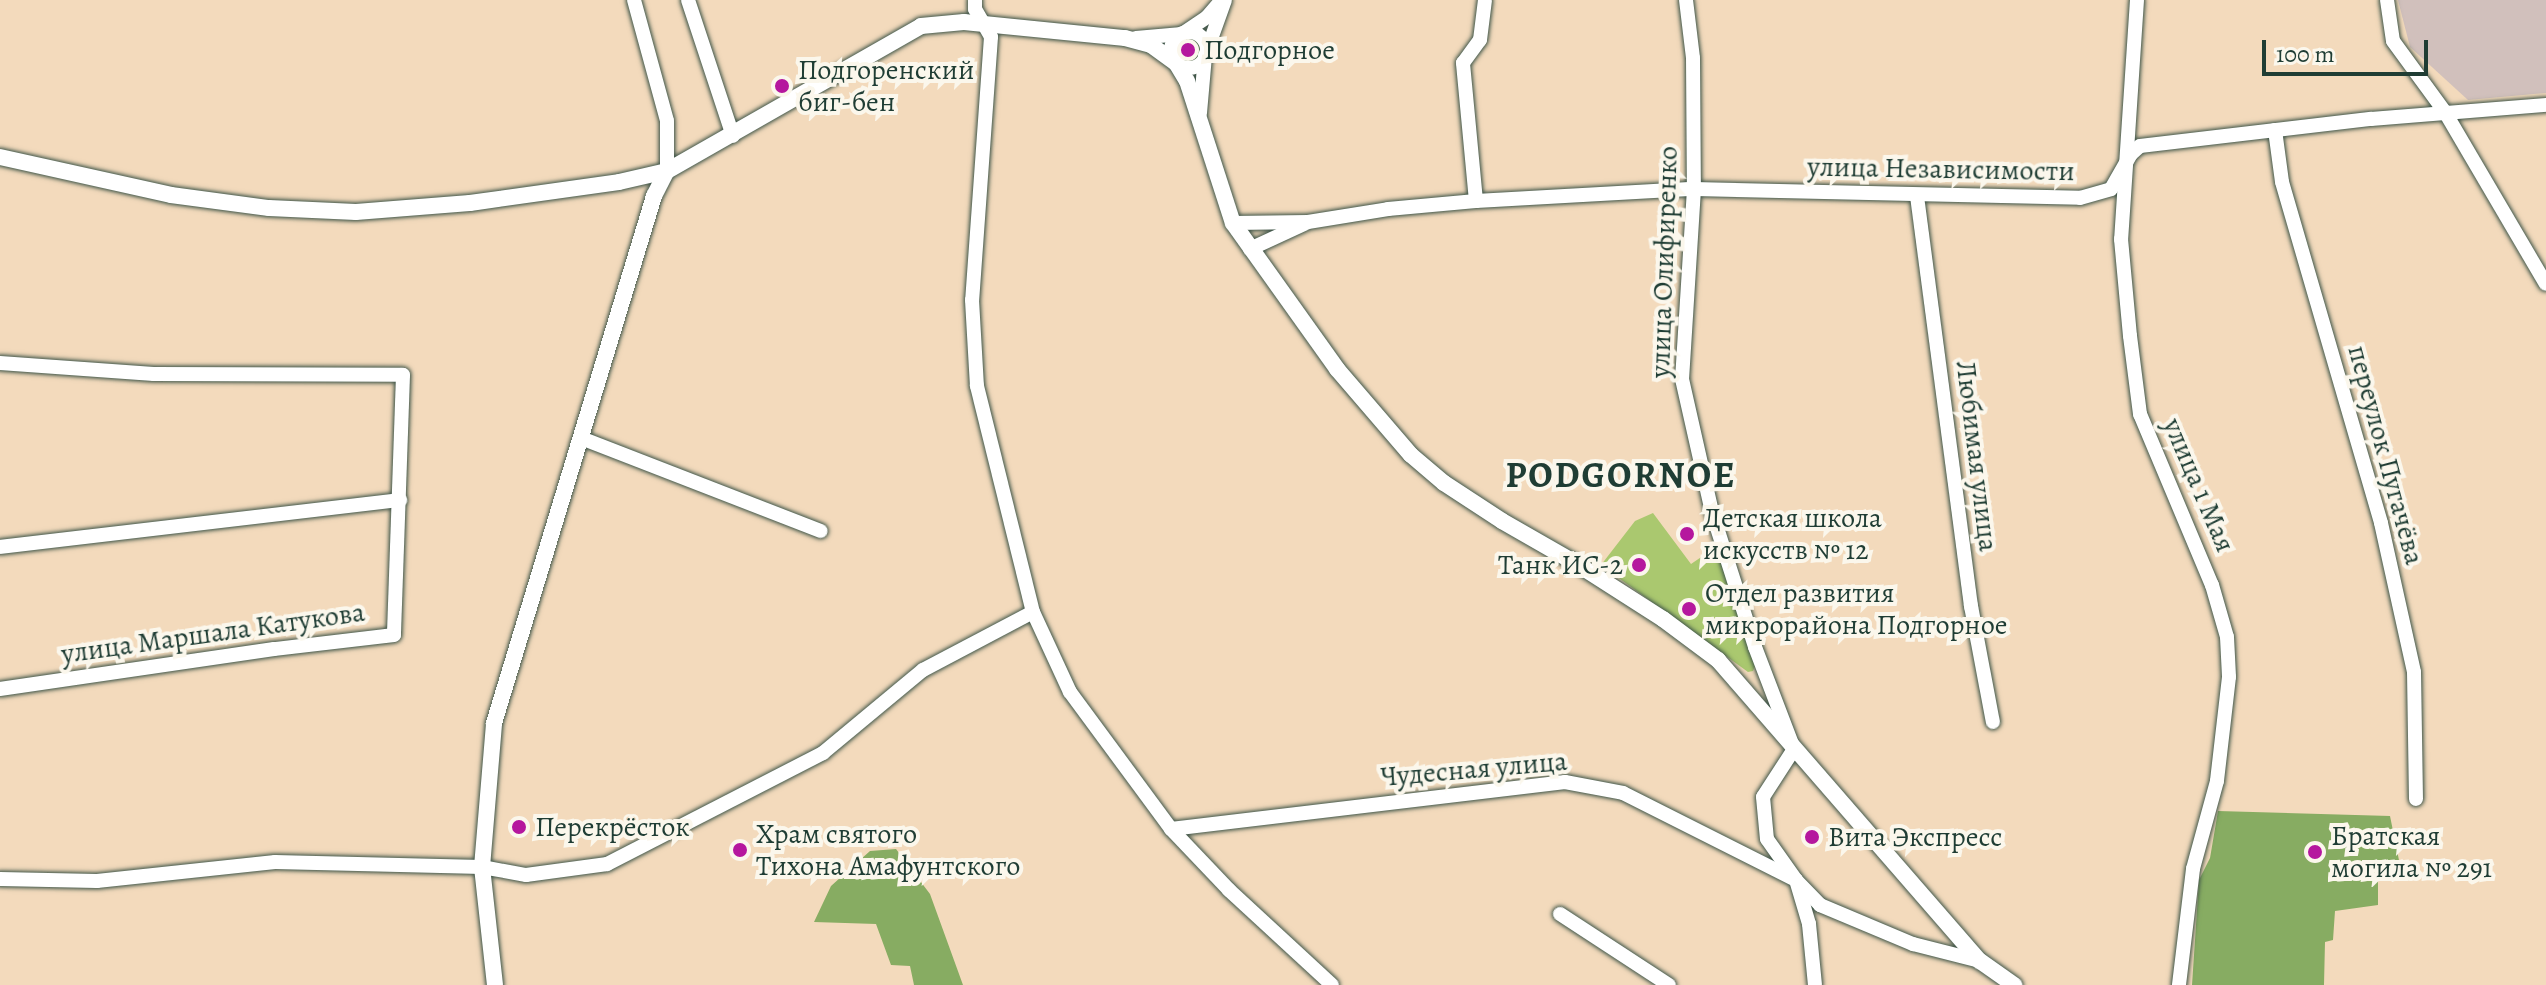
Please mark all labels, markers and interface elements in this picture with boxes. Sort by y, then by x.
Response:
scale bar [2266,24,2432,74]
place label: Подгорное [1204,33,1335,67]
text: 100 m [2276,38,2335,70]
marker: Подгорное [1179,41,1197,59]
place label: Подгоренский биг-бен [798,53,974,119]
marker: Подгоренский биг-бен [773,77,791,95]
street label: улица Олифиренко [1643,145,1685,379]
street label: улица Независимости [1807,150,2075,188]
street label: переулок Пугачёва [2341,342,2431,568]
street label: Любимая улица [1949,359,2005,553]
street label: улица 1 Мая [2156,413,2242,557]
district label: PODGORNOE [1506,453,1736,497]
place label: Детская школа искусств № 12 [1703,501,1882,567]
marker: Детская школа искусств № 12 [1678,525,1696,543]
place label: Танк ИС-2 [1498,548,1623,582]
marker: Танк ИС-2 [1630,556,1648,574]
place label: Отдел развития микрорайона Подгорное [1705,576,2008,642]
street label: улица Маршала Катукова [59,595,367,671]
marker: Отдел развития микрорайона Подгорное [1680,600,1698,618]
street label: Чудесная улица [1379,744,1569,794]
place label: Перекрёсток [535,810,690,844]
place label: Храм святого Тихона Амафунтского [756,817,1021,883]
marker: Перекрёсток [510,818,528,836]
place label: Братская могила № 291 [2331,819,2492,885]
place label: Вита Экспресс [1828,820,2002,854]
marker: Вита Экспресс [1803,828,1821,846]
marker: Храм святого Тихона Амафунтского [731,841,749,859]
marker: Братская могила № 291 [2306,843,2324,861]

